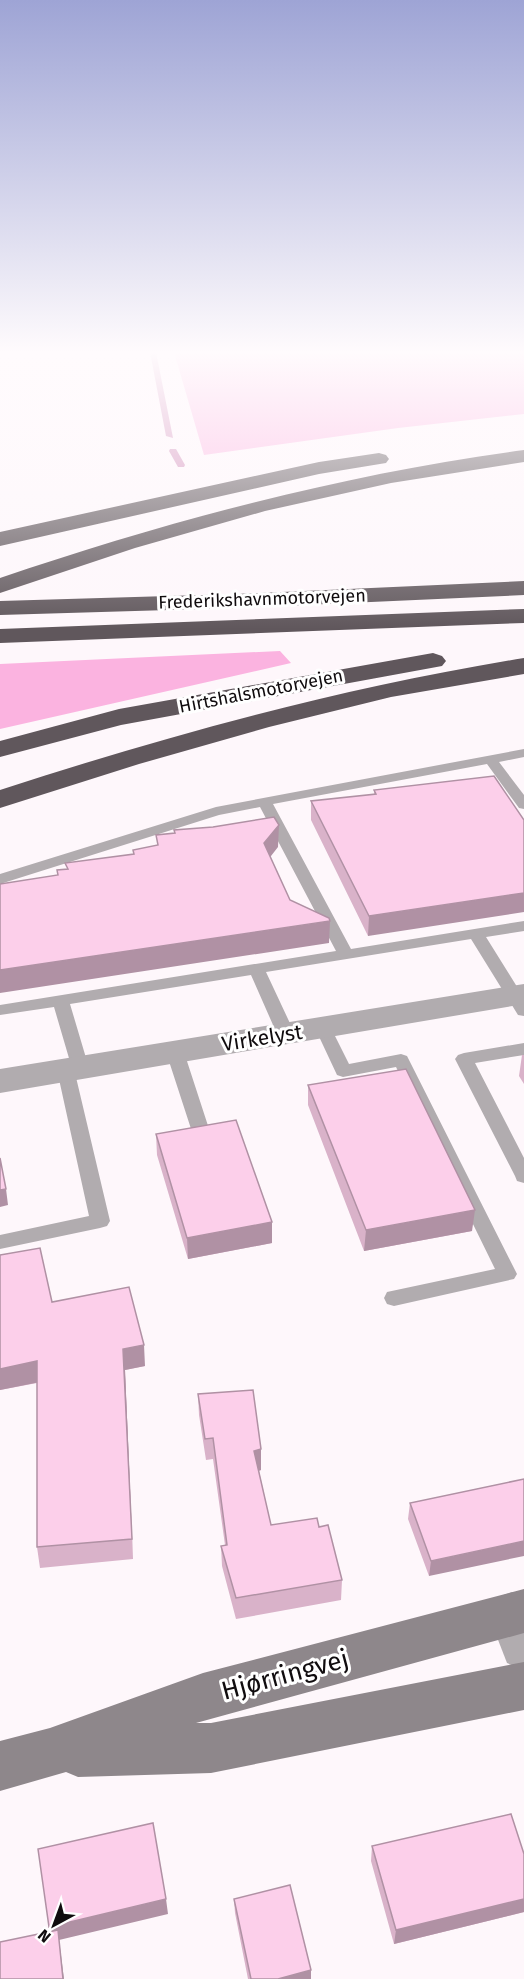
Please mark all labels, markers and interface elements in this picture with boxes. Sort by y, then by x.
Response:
street label: Frederikshavnmotorvejen [158,584,366,614]
street label: Hirtshalsmotorvejen [177,664,345,718]
street label: Virkelyst [220,1019,305,1057]
street label: Hjørringvej [218,1643,352,1707]
north arrow [24,1895,84,1955]
text: N [34,1925,55,1947]

